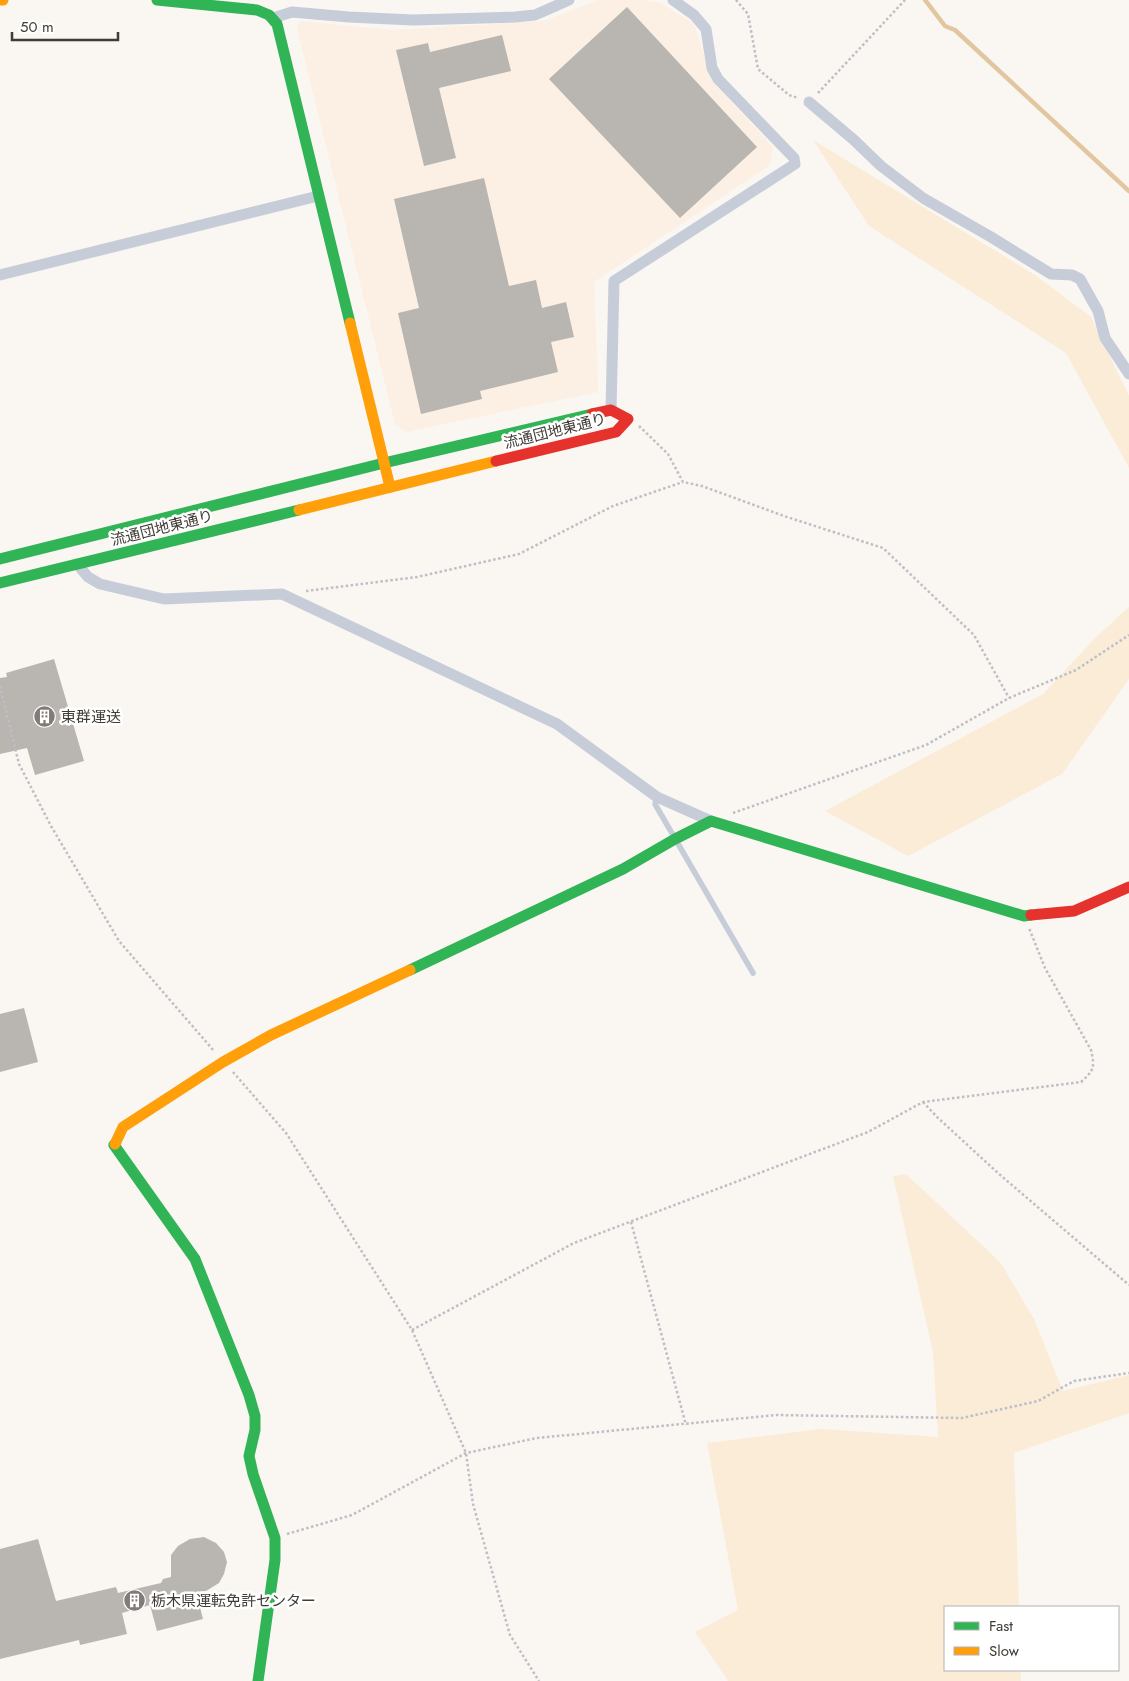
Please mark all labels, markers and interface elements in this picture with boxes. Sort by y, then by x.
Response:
scale bar [12,10,119,42]
text: 50 m [20,16,54,38]
street label: 流通団地東通り [501,408,609,454]
street label: 流通団地東通り [108,505,216,551]
building icon: 東群運送 [33,705,57,729]
place label: 東群運送 [61,706,121,728]
building icon: 栃木県運転免許センター [123,1589,147,1613]
place label: 栃木県運転免許センター [151,1590,316,1612]
legend [944,1606,1119,1671]
text: Fast [989,1615,1013,1637]
text: Slow [989,1640,1020,1662]

